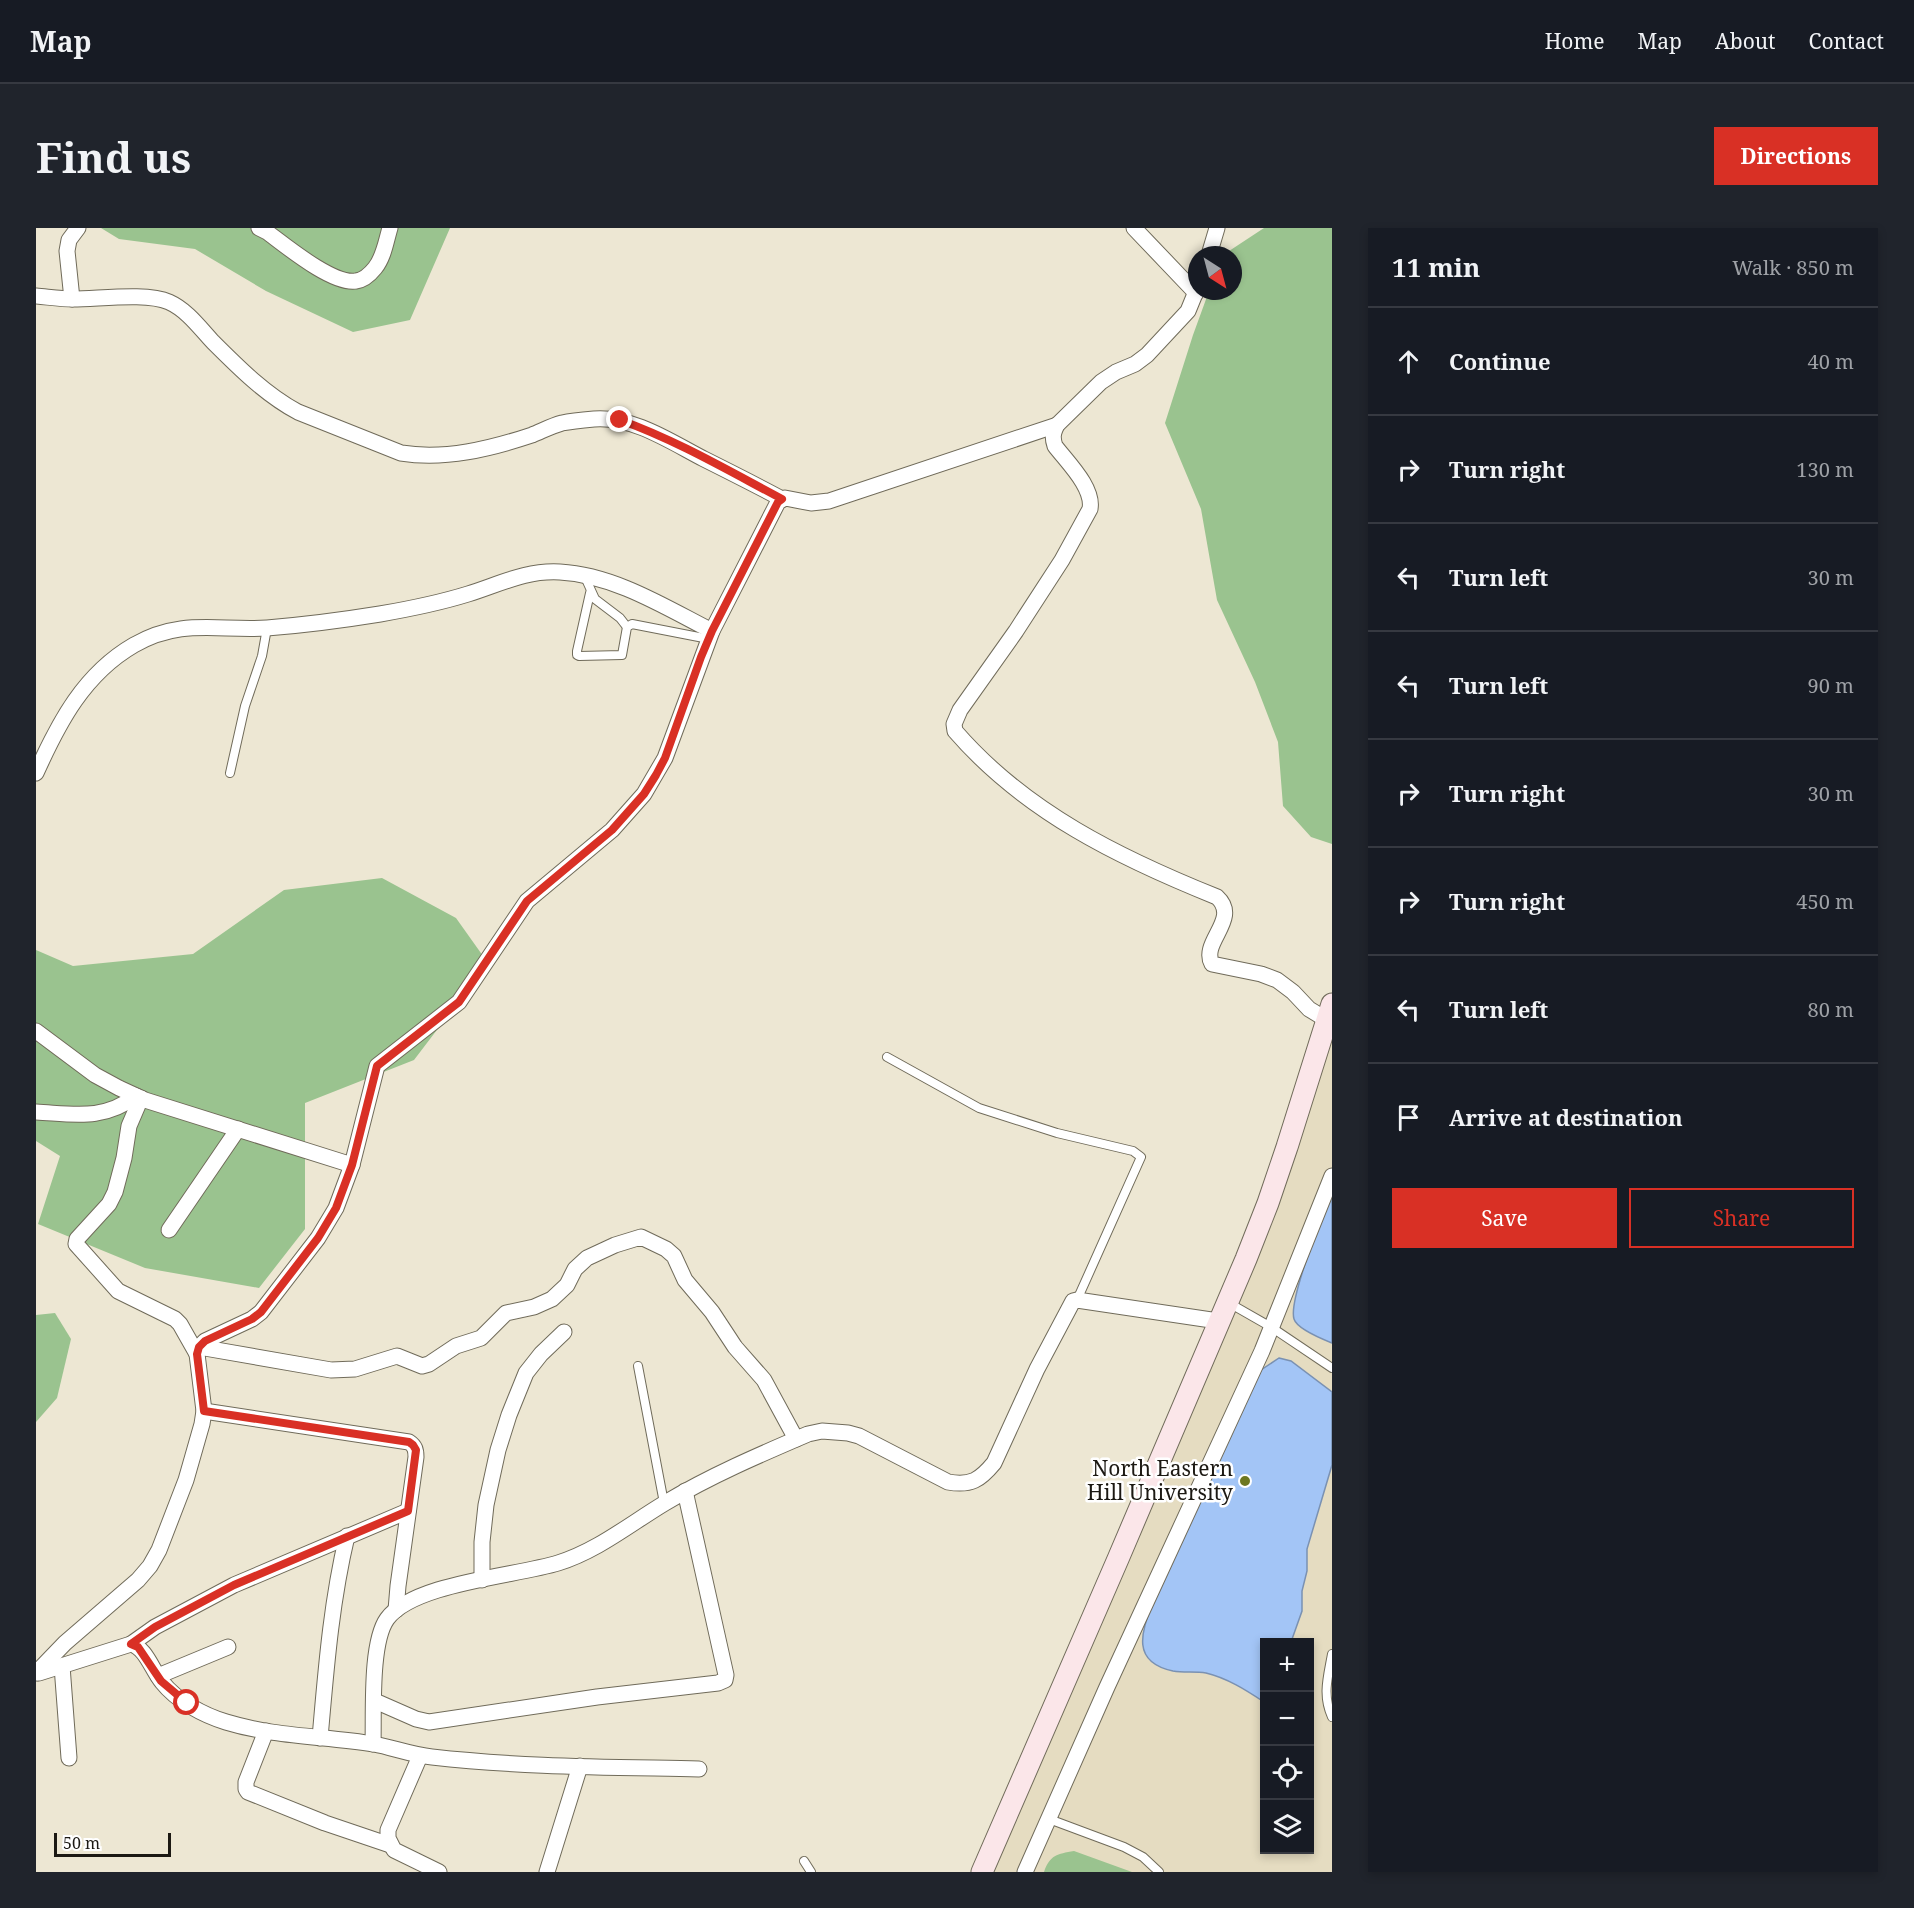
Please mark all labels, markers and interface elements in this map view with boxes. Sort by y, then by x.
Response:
text: Map [30,22,92,60]
text: Home [1545,27,1605,55]
text: Map [1638,27,1682,55]
text: About [1715,27,1776,55]
text: Contact [1809,27,1884,55]
button: Directions [1714,127,1878,185]
text: Find us [36,128,191,185]
north arrow [1188,246,1242,300]
text: 11 min [1392,249,1480,285]
text: Walk · 850 m [1732,254,1854,281]
icon: ahead [1392,345,1425,378]
text: Continue [1449,346,1551,376]
text: 40 m [1808,348,1854,375]
route end [606,406,632,432]
icon: right [1392,453,1425,486]
text: Turn right [1449,454,1565,484]
text: 130 m [1796,456,1854,483]
icon: left [1392,561,1425,594]
text: Turn left [1449,562,1548,592]
text: 30 m [1808,564,1854,591]
icon: left [1392,669,1425,702]
text: Turn left [1449,670,1548,700]
text: 90 m [1808,672,1854,699]
icon: right [1392,777,1425,810]
text: Turn right [1449,778,1565,808]
text: 30 m [1808,780,1854,807]
icon: right [1392,885,1425,918]
text: Turn right [1449,886,1565,916]
text: 450 m [1796,888,1854,915]
icon: left [1392,993,1425,1026]
text: Turn left [1449,994,1548,1024]
text: 80 m [1808,996,1854,1023]
icon: arrive [1392,1101,1425,1134]
text: Arrive at destination [1449,1102,1683,1132]
button: Save [1392,1188,1617,1248]
button: Share [1629,1188,1854,1248]
place label: North Eastern Hill University [1087,1454,1233,1506]
marker: North Eastern Hill University [1238,1474,1252,1488]
map controls [1260,1638,1314,1854]
button: + [1260,1638,1314,1692]
route start [173,1689,199,1715]
button: − [1260,1692,1314,1746]
button: locate [1260,1746,1314,1800]
button: layers [1260,1800,1314,1854]
scale bar [54,1830,171,1858]
text: 50 m [63,1832,100,1854]

